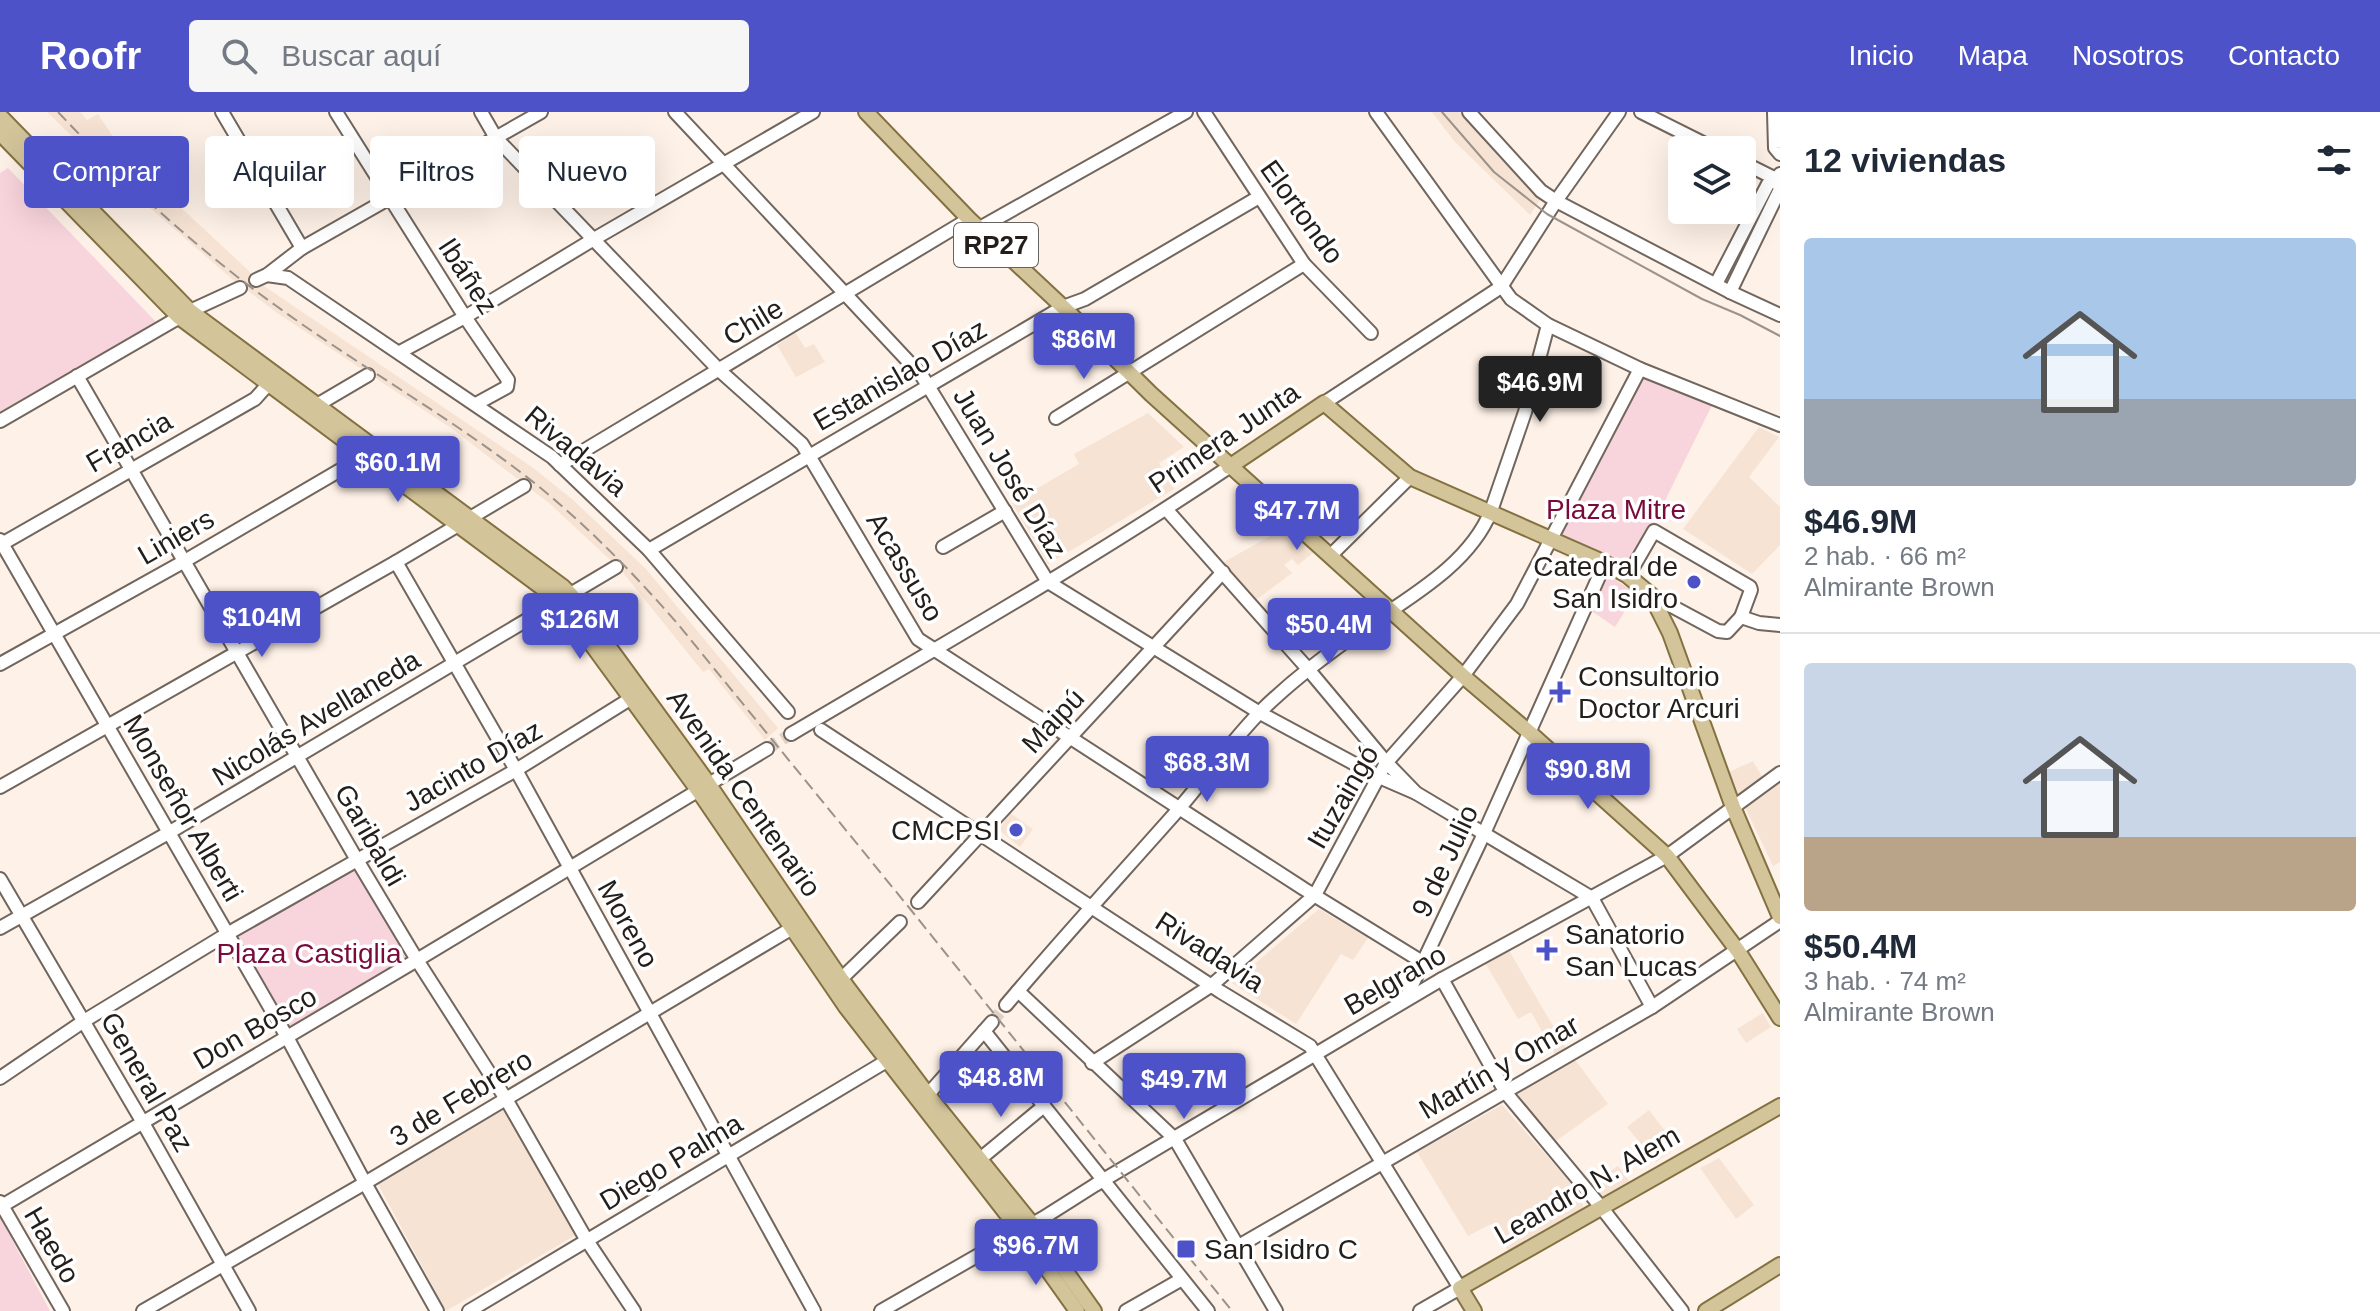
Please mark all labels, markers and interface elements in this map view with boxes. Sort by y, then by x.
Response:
search box [189,20,749,92]
icon: search [217,34,261,78]
text: Roofr [40,35,141,77]
text: Buscar aquí [281,39,441,72]
text: Inicio [1848,40,1914,71]
text: Mapa [1958,40,2028,71]
text: Nosotros [2072,40,2184,71]
text: Contacto [2228,40,2340,71]
chip: Comprar [24,136,189,208]
chip: Alquilar [205,136,354,208]
chip: Filtros [370,136,503,208]
chip: Nuevo [519,136,655,208]
map controls [1668,136,1756,224]
button: layers [1668,136,1756,224]
icon: filters [2312,138,2356,182]
text: 12 viviendas [1804,141,2006,179]
street label: Elortondo [1254,154,1350,270]
road number: RP27 [954,223,1038,267]
street label: Ibáñez [432,232,504,320]
icon: home [2008,290,2152,434]
street label: Chile [718,292,788,352]
street label: Estanislao Díaz [808,313,992,437]
pin: $86M [1037,313,1131,381]
text: $86M [1051,324,1117,354]
pin: $46.9M [1475,356,1605,424]
text: $46.9M [1497,367,1583,397]
street label: Primera Junta [1143,376,1305,500]
street label: Juan José Díaz [947,382,1073,564]
street label: Rivadavia [519,400,633,503]
street label: Francia [81,405,178,479]
pin: $60.1M [333,436,463,504]
text: $60.1M [355,447,441,477]
pin: $47.7M [1232,484,1362,552]
park label: Plaza Mitre [1546,494,1686,525]
text: $47.7M [1254,495,1340,525]
text: $46.9M [1804,502,1917,540]
street label: Liniers [133,503,219,571]
street label: Acassuso [860,507,950,627]
text: 2 hab. · 66 m² [1804,541,1966,571]
place label: Catedral de San Isidro [1533,551,1678,614]
text: Almirante Brown [1804,572,1995,602]
marker: Catedral de San Isidro [1685,573,1703,591]
pin: $104M [206,591,318,659]
pin: $126M [524,593,636,661]
pin: $50.4M [1264,598,1394,666]
text: $104M [222,602,302,632]
text: $126M [540,604,620,634]
text: $50.4M [1286,609,1372,639]
street label: Nicolás Avellaneda [207,644,426,792]
place label: Consultorio Doctor Arcuri [1578,661,1740,724]
marker: Consultorio Doctor Arcuri [1549,681,1571,703]
street label: Maipú [1016,683,1090,759]
street label: Avenida Centenario [661,684,827,902]
street label: Monseñor Alberti [117,709,249,907]
street label: Jacinto Díaz [399,714,547,818]
icon: home [2008,715,2152,859]
pin: $68.3M [1142,736,1272,804]
street label: Ituzaingó [1301,740,1385,854]
pin: $90.8M [1523,743,1653,811]
text: $68.3M [1164,747,1250,777]
text: $90.8M [1545,754,1631,784]
street label: Garibaldi [329,779,411,891]
street label: 9 de Julio [1406,800,1484,922]
place label: CMCPSI [891,815,1000,846]
marker: CMCPSI [1007,821,1025,839]
street label: Moreno [591,875,665,973]
street label: Rivadavia [1150,906,1270,999]
place label: Sanatorio San Lucas [1565,919,1697,982]
text: $50.4M [1804,927,1917,965]
park label: Plaza Castiglia [216,938,402,969]
street label: Belgrano [1339,939,1451,1021]
marker: Sanatorio San Lucas [1536,939,1558,961]
text: 3 hab. · 74 m² [1804,966,1966,996]
street label: Don Bosco [188,980,322,1076]
text: Almirante Brown [1804,997,1995,1027]
street label: General Paz [95,1007,199,1157]
street label: Martín y Omar [1414,1009,1584,1125]
street label: 3 de Febrero [384,1043,538,1153]
pin: $48.8M [936,1051,1066,1119]
pin: $49.7M [1119,1053,1249,1121]
text: $48.8M [958,1062,1044,1092]
text: $49.7M [1141,1064,1227,1094]
street label: Diego Palma [594,1107,748,1217]
street label: Leandro N. Alem [1489,1119,1685,1251]
street label: Haedo [18,1202,86,1288]
pin: $96.7M [971,1219,1101,1287]
text: $96.7M [993,1230,1079,1260]
place label: San Isidro C [1204,1234,1358,1265]
marker: San Isidro C [1175,1238,1197,1260]

